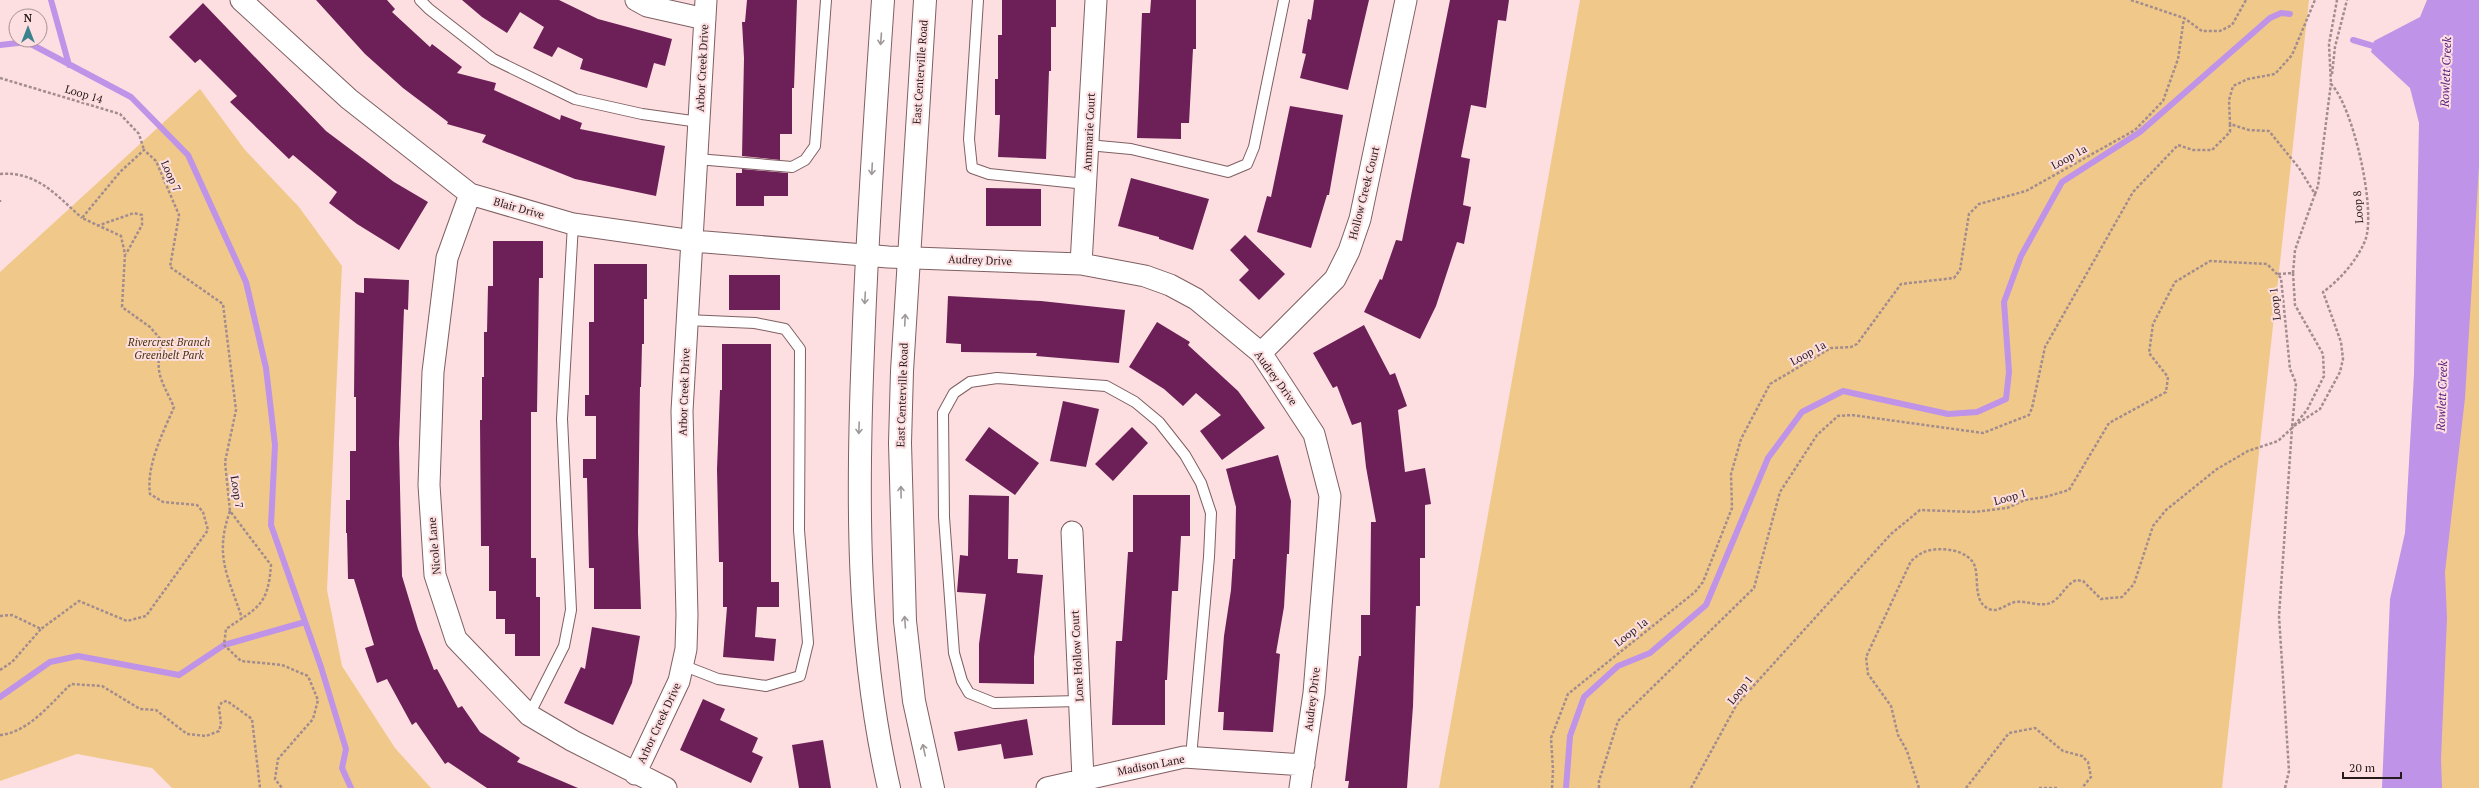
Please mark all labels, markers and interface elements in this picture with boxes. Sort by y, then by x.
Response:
north arrow [8,8,48,48]
text: N [24,11,33,25]
street label: East Centerville Road [909,19,931,125]
street label: Arbor Creek Drive [693,23,711,112]
one-way arrow [877,32,884,45]
water label: Rowlett Creek [2437,36,2454,108]
street label: Loop 14 [63,82,105,106]
street label: Annmarie Court [1080,92,1098,172]
street label: Loop 1a [2049,141,2090,172]
street label: Hollow Creek Court [1346,145,1382,241]
street label: Loop 7 [158,158,184,194]
one-way arrow [868,162,876,175]
street label: Loop 8 [2350,190,2366,224]
street label: Blair Drive [492,194,546,222]
street label: Audrey Drive [948,252,1013,268]
street label: Loop 1 [2266,287,2284,321]
one-way arrow [861,291,868,304]
one-way arrow [902,314,909,327]
park label: Rivercrest Branch Greenbelt Park [127,335,210,362]
street label: Loop 1a [1788,337,1829,368]
street label: East Centerville Road [893,342,911,448]
street label: Arbor Creek Drive [675,347,693,436]
street label: Audrey Drive [1252,348,1301,408]
water label: Rowlett Creek [2433,360,2450,432]
one-way arrow [856,421,863,434]
street label: Loop 7 [228,475,247,510]
one-way arrow [897,486,905,499]
street label: Loop 1 [1992,486,2028,508]
street label: Nicole Lane [424,516,443,575]
street label: Lone Hollow Court [1068,610,1086,702]
street label: Loop 1a [1612,614,1651,649]
one-way arrow [902,616,909,629]
street label: Audrey Drive [1301,666,1323,732]
street label: Loop 1 [1724,673,1756,707]
street label: Arbor Creek Drive [634,680,684,766]
one-way arrow [920,744,928,757]
street label: Madison Lane [1116,752,1186,778]
scale bar [2343,754,2401,780]
text: 20 m [2349,760,2376,775]

